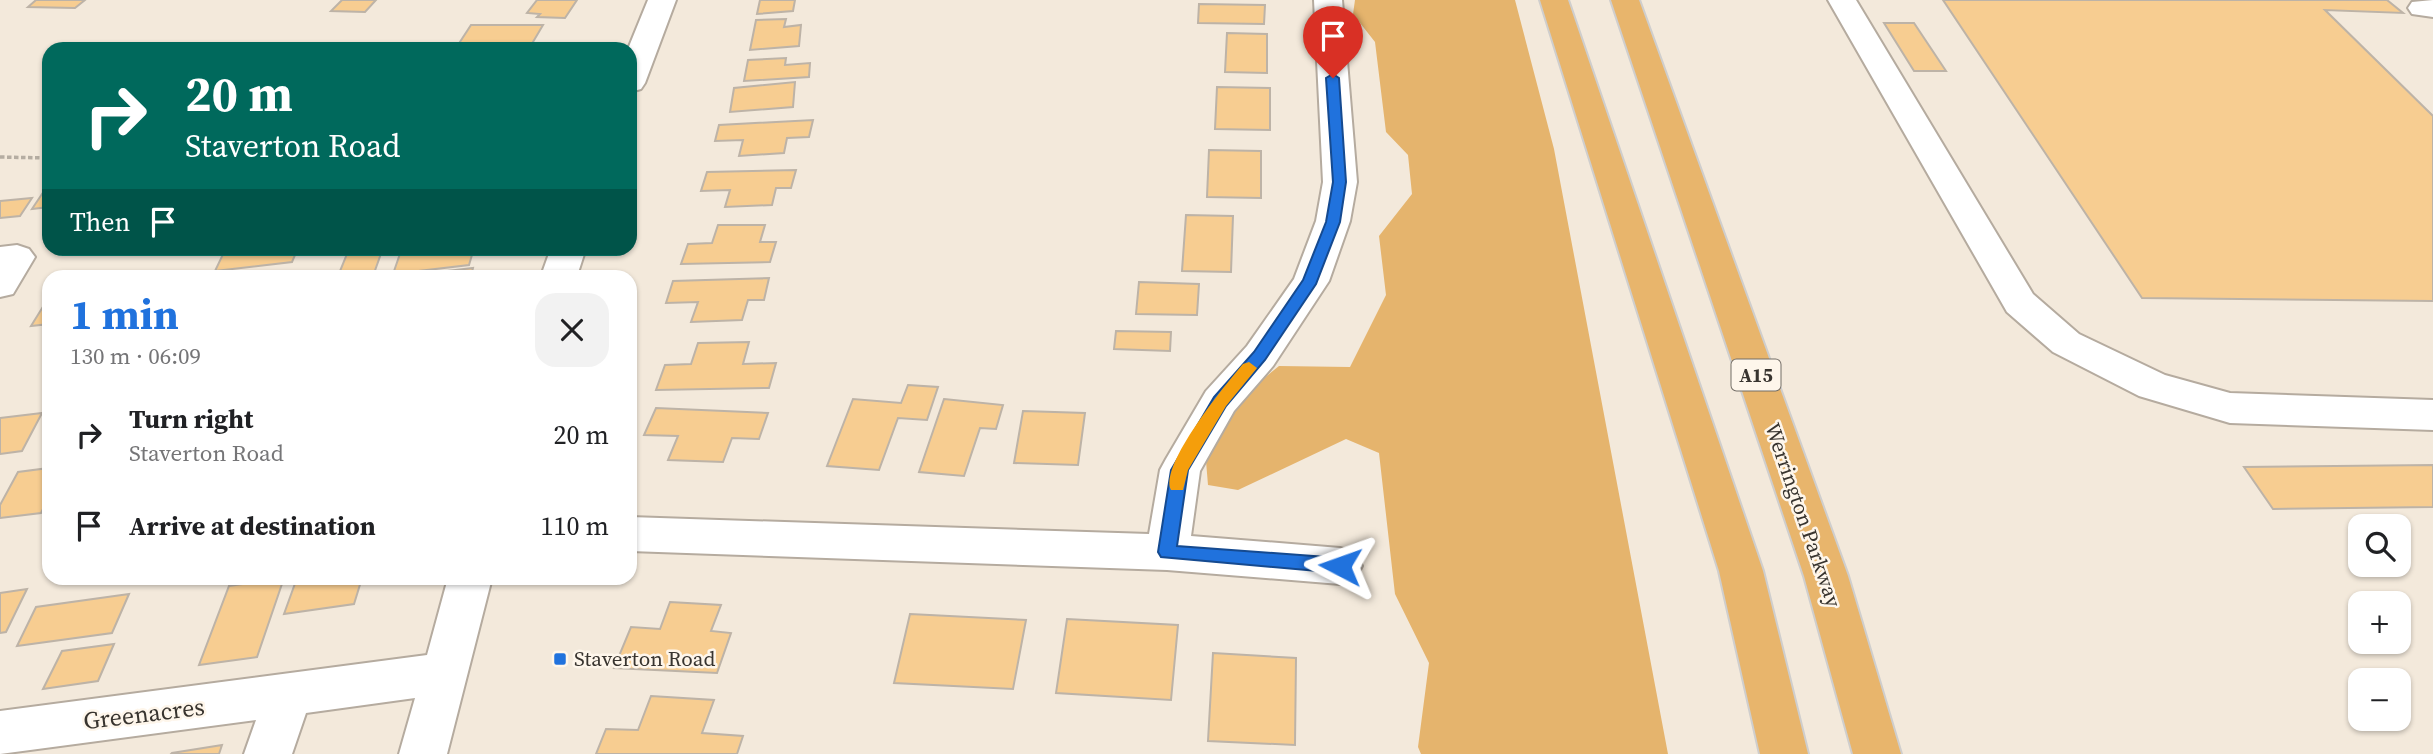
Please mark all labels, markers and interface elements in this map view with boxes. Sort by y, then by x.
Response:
pin [1303,6,1363,78]
icon: arrive [1314,17,1352,55]
text: 20 m [185,60,293,127]
icon: right [70,70,161,161]
text: Staverton Road [185,124,400,168]
icon: arrive [144,203,182,241]
text: Then [70,204,130,240]
text: 1 min [70,285,179,343]
button: close [535,293,609,367]
text: 130 m · 06:09 [70,340,201,372]
road number: A15 [1732,360,1780,390]
text: Turn right [129,401,253,437]
icon: right [70,416,108,454]
text: 20 m [554,417,609,453]
street label: Werrington Parkway [1758,419,1849,611]
text: Staverton Road [129,437,284,469]
icon: arrive [70,507,108,545]
text: Arrive at destination [129,508,376,544]
text: 110 m [541,508,609,544]
map controls [2348,514,2411,731]
button: search [2348,514,2411,577]
position arrow [1303,529,1377,603]
button: + [2348,591,2411,654]
place label: Staverton Road [574,644,715,673]
marker: Staverton Road [552,651,568,667]
button: − [2348,668,2411,731]
street label: Greenacres [81,690,206,737]

